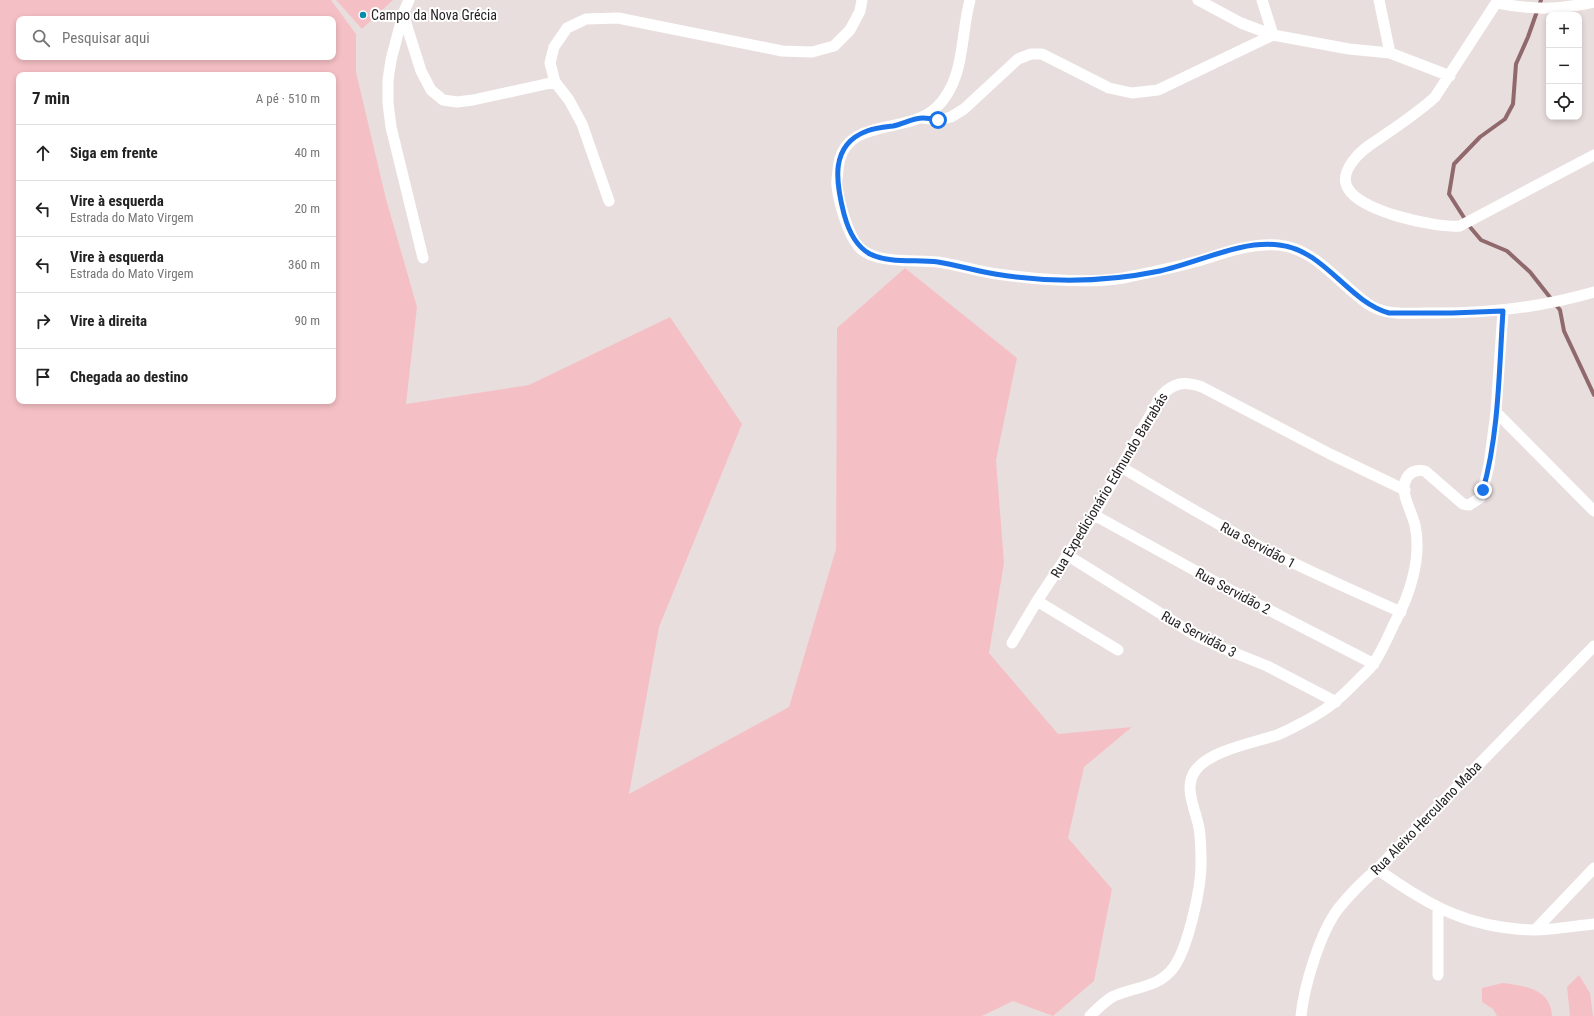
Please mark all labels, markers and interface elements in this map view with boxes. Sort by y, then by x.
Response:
place label: Campo da Nova Grécia [371,7,497,23]
marker: Campo da Nova Grécia [358,10,368,20]
map controls [1546,12,1582,120]
button: + [1546,12,1582,48]
search box [16,16,336,60]
icon: search [30,27,52,49]
text: Pesquisar aqui [62,29,150,47]
button: − [1546,48,1582,84]
button: locate [1546,84,1582,120]
text: 7 min [32,88,70,108]
text: A pé · 510 m [256,91,320,106]
route start [929,111,947,129]
icon: ahead [32,142,54,164]
text: Siga em frente [70,144,158,162]
text: 40 m [294,145,320,160]
text: Vire à esquerda [70,192,164,210]
icon: left [32,198,54,220]
text: 20 m [294,201,320,216]
text: Estrada do Mato Virgem [70,210,193,225]
text: Vire à esquerda [70,248,164,266]
icon: left [32,254,54,276]
text: 360 m [288,257,320,272]
text: Estrada do Mato Virgem [70,266,193,281]
icon: right [32,310,54,332]
text: Vire à direita [70,312,147,330]
text: 90 m [294,313,320,328]
icon: arrive [32,366,54,388]
text: Chegada ao destino [70,368,188,386]
street label: Rua Expedicionário Edmundo Barrabás [1047,390,1171,580]
route end [1474,481,1492,499]
street label: Rua Servidão 1 [1218,519,1298,571]
street label: Rua Servidão 2 [1193,565,1273,617]
street label: Rua Servidão 3 [1159,608,1239,660]
street label: Rua Aleixo Herculano Maba [1367,758,1485,878]

